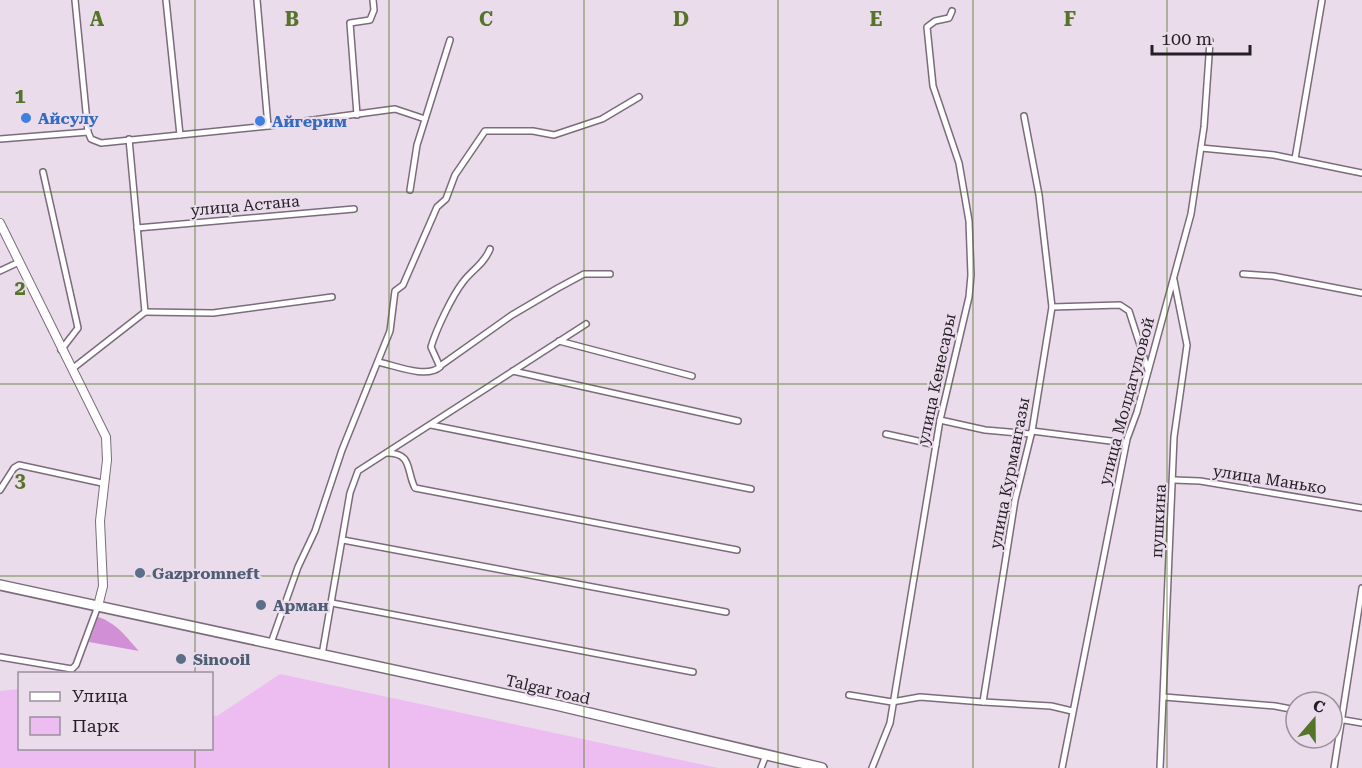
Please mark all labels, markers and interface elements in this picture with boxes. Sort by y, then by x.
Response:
text: A [90,7,105,31]
text: B [285,7,299,31]
text: C [479,7,493,31]
text: D [673,7,689,31]
text: E [870,7,883,31]
text: F [1064,7,1076,31]
scale bar [1152,18,1250,56]
text: 100 m [1161,28,1212,49]
text: 1 [14,84,26,108]
place label: Айсулу [38,109,99,128]
marker: Айсулу [19,111,33,125]
place label: Айгерим [272,112,347,131]
marker: Айгерим [253,114,267,128]
street label: улица Астана [190,191,301,220]
text: 2 [14,276,26,300]
street label: улица Кенесары [913,312,960,446]
street label: улица Молдагуловой [1095,315,1158,487]
street label: улица Курмангазы [985,396,1033,550]
street label: улица Манько [1212,461,1328,498]
text: 3 [14,468,26,492]
street label: пушкина [1147,483,1170,559]
place label: Gazpromneft [152,564,260,583]
marker: Gazpromneft [133,566,147,580]
place label: Арман [273,596,329,615]
marker: Арман [254,598,268,612]
place label: Sinooil [193,650,251,669]
marker: Sinooil [174,652,188,666]
street label: Talgar road [504,671,592,708]
legend [18,672,213,750]
text: Улица [72,685,128,706]
north arrow [1284,690,1344,750]
text: С [1310,696,1327,717]
text: Парк [72,715,120,736]

